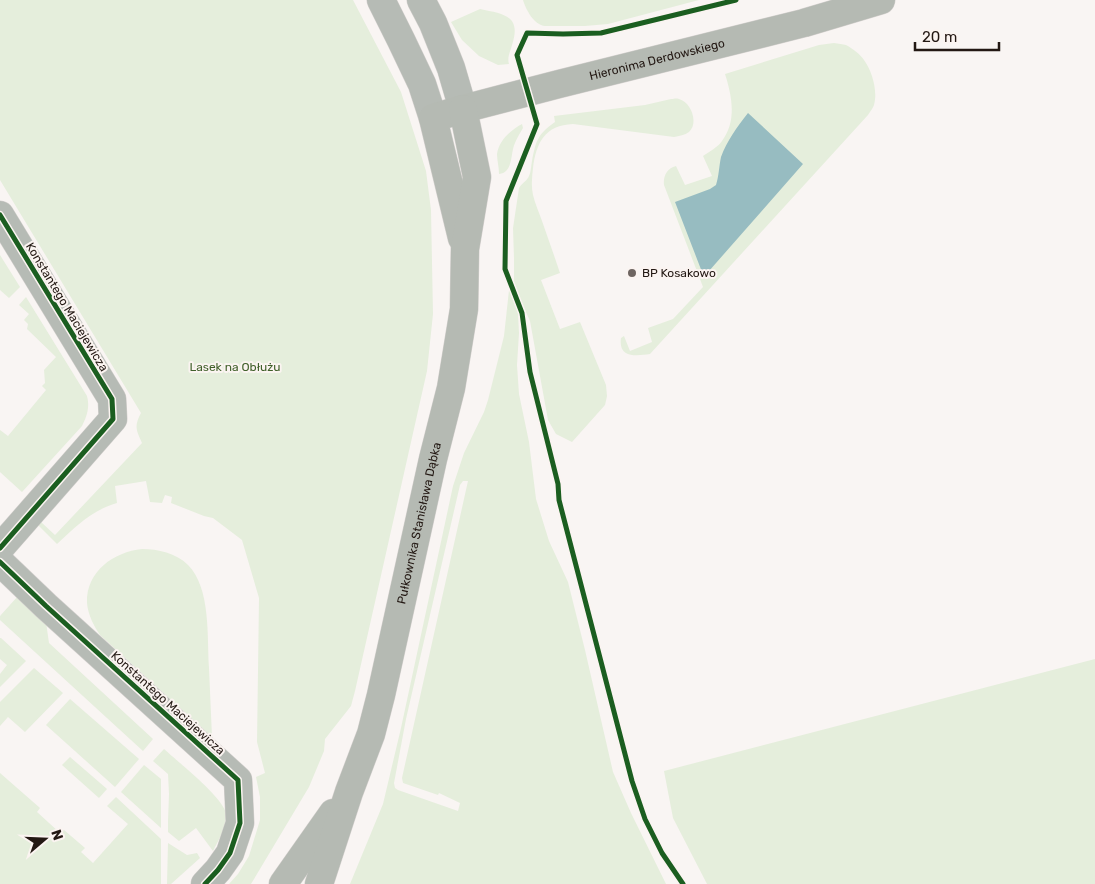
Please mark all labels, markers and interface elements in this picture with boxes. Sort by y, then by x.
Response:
scale bar [915,20,999,52]
text: 20 m [922,28,957,46]
street label: Hieronima Derdowskiego [588,36,726,83]
street label: Konstantego Maciejewicza [23,240,111,374]
place label: BP Kosakowo [642,266,716,280]
marker: BP Kosakowo [626,267,638,279]
park label: Lasek na Obłużu [189,360,281,374]
street label: Pułkownika Stanisława Dąbka [394,441,444,605]
street label: Konstantego Maciejewicza [108,648,228,758]
north arrow [20,814,70,864]
text: N [47,827,66,842]

